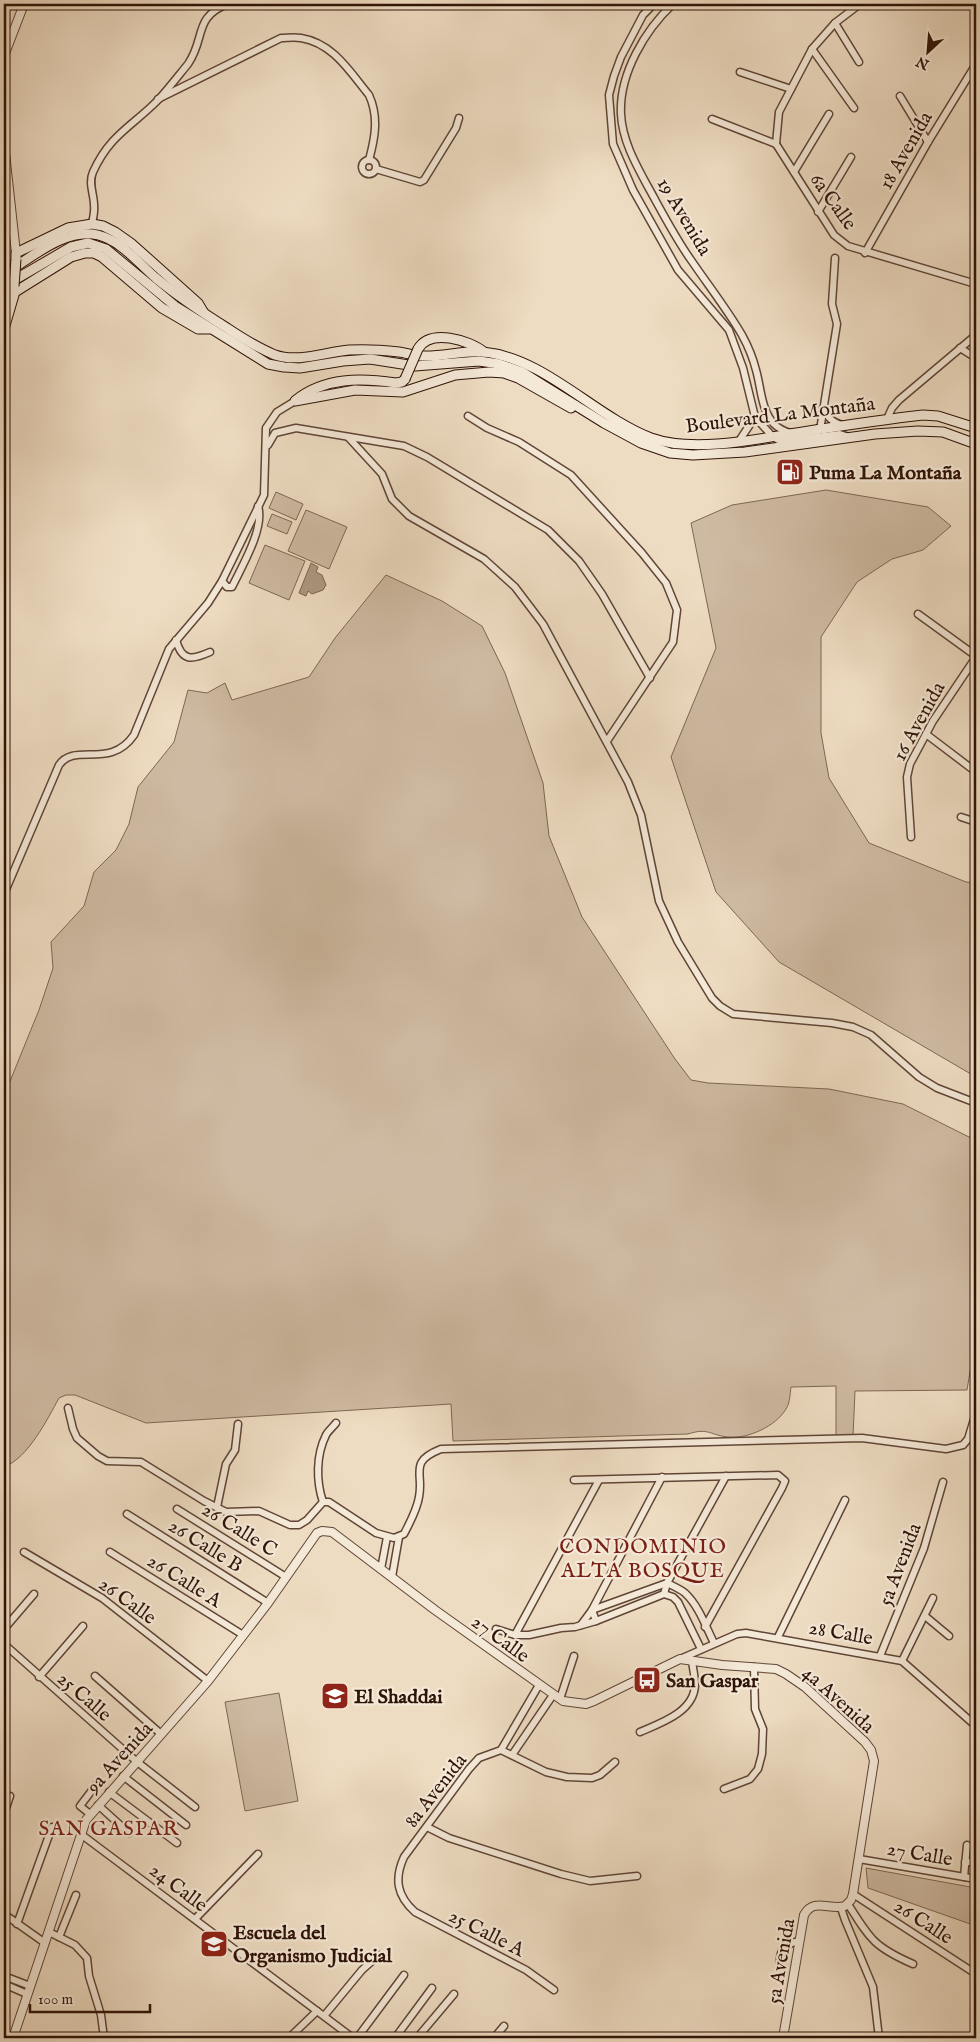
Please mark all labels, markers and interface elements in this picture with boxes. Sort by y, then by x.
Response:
north arrow [902,28,952,78]
text: N [913,52,933,74]
street label: 18 Avenida [874,107,939,194]
street label: 6a Calle [804,168,862,235]
street label: 19 Avenida [651,173,717,261]
street label: Boulevard La Montaña [684,391,877,440]
fuel station icon: Puma La Montaña [775,457,805,487]
place label: Puma La Montaña [809,461,962,486]
street label: 16 Avenida [887,678,951,766]
street label: 26 Calle C [197,1497,281,1563]
street label: 26 Calle B [163,1514,247,1579]
street label: 5a Avenida [873,1519,928,1609]
district label: CONDOMINIO ALTA BOSQUE [559,1534,727,1585]
street label: 26 Calle A [142,1549,226,1614]
street label: 26 Calle [93,1572,161,1630]
street label: 27 Calle [466,1610,534,1669]
street label: 28 Calle [807,1616,875,1651]
street label: 4a Avenida [797,1661,880,1739]
bus stop icon: San Gaspar [632,1665,662,1695]
street label: 25 Calle [52,1667,116,1728]
place label: San Gaspar [666,1669,759,1694]
school or university icon: El Shaddai [320,1681,350,1711]
place label: El Shaddai [354,1685,443,1710]
street label: 9a Avenida [81,1717,159,1800]
street label: 8a Avenida [400,1749,473,1833]
district label: SAN GASPAR [39,1816,180,1843]
street label: 27 Calle [885,1836,954,1873]
street label: 24 Calle [144,1858,212,1918]
street label: 26 Calle [889,1894,957,1950]
street label: 25 Calle A [444,1904,529,1963]
street label: 5a Avenida [762,1916,801,2006]
place label: Escuela del Organismo Judicial [233,1921,392,1969]
school or university icon: Escuela del Organismo Judicial [199,1929,229,1959]
scale bar [30,1982,150,2014]
text: 100 m [38,1990,74,2009]

